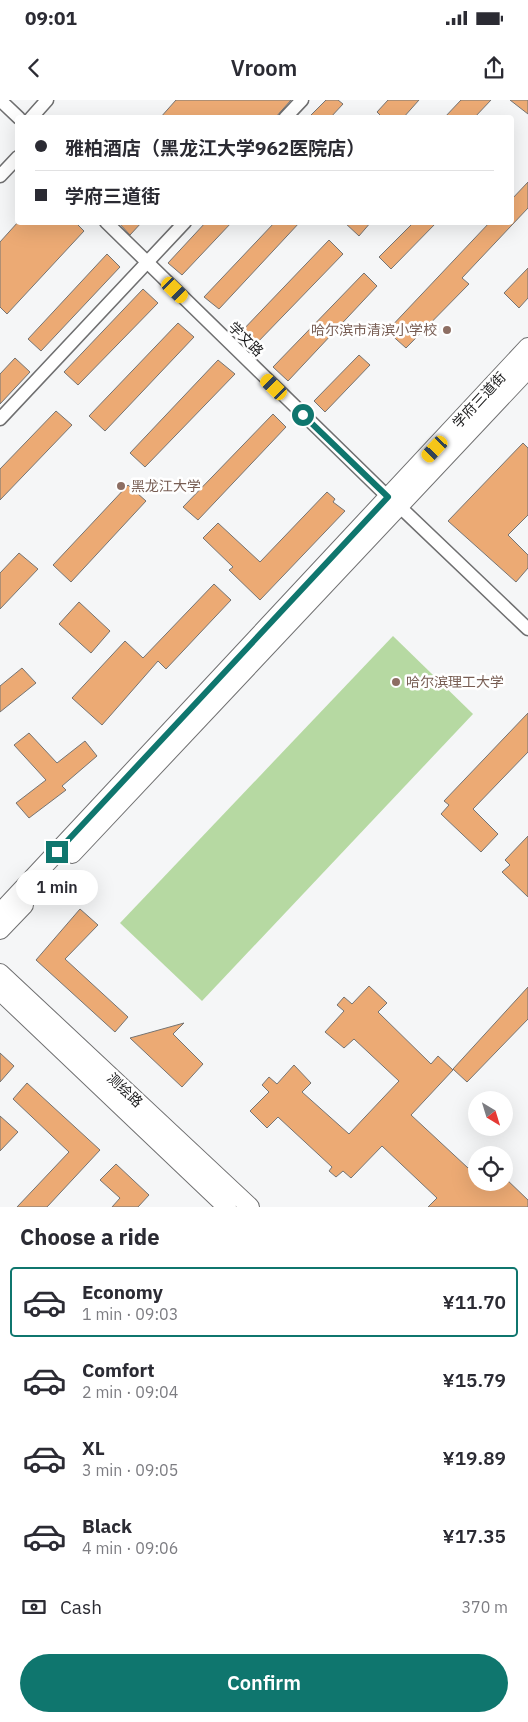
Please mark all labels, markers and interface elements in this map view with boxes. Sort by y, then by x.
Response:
text: 09:01 [25,6,77,30]
text: Vroom [231,53,297,82]
icon: back [20,54,48,82]
icon: share [480,54,508,82]
text: 雅柏酒店（黑龙江大学962医院店） [65,136,365,160]
text: 学府三道街 [65,184,160,208]
car [158,274,191,306]
street label: 学文路 [225,318,267,360]
place label: 哈尔滨市清滨小学校 [311,321,437,339]
marker: 哈尔滨市清滨小学校 [441,324,453,336]
street label: 学府三道街 [449,368,509,432]
car [257,371,290,403]
route start [292,404,314,426]
car [419,433,450,465]
place label: 黑龙江大学 [131,477,201,495]
marker: 黑龙江大学 [115,480,127,492]
place label: 哈尔滨理工大学 [406,673,504,691]
marker: 哈尔滨理工大学 [390,676,402,688]
route end [46,841,68,863]
callout: 1 min [16,870,98,904]
text: 1 min [36,877,78,897]
street label: 测绘路 [104,1069,146,1111]
north arrow [468,1091,512,1136]
map controls [468,1091,513,1191]
button: locate [468,1146,513,1191]
text: Choose a ride [20,1222,160,1251]
icon: car [22,1280,67,1325]
text: Economy [82,1280,163,1304]
text: ¥11.70 [443,1290,506,1314]
text: 1 min · 09:03 [82,1304,178,1324]
icon: car [22,1358,67,1403]
text: Comfort [82,1358,155,1382]
text: ¥15.79 [443,1368,506,1392]
text: 2 min · 09:04 [82,1382,178,1402]
icon: car [22,1436,67,1481]
text: XL [82,1436,105,1460]
text: ¥19.89 [443,1446,506,1470]
text: 3 min · 09:05 [82,1460,178,1480]
icon: car [22,1514,67,1559]
text: Black [82,1514,132,1538]
text: ¥17.35 [443,1524,506,1548]
text: 4 min · 09:06 [82,1538,178,1558]
icon: cash [20,1593,48,1621]
text: Cash [60,1595,102,1619]
text: 370 m [461,1597,508,1617]
button: Confirm [20,1654,508,1712]

